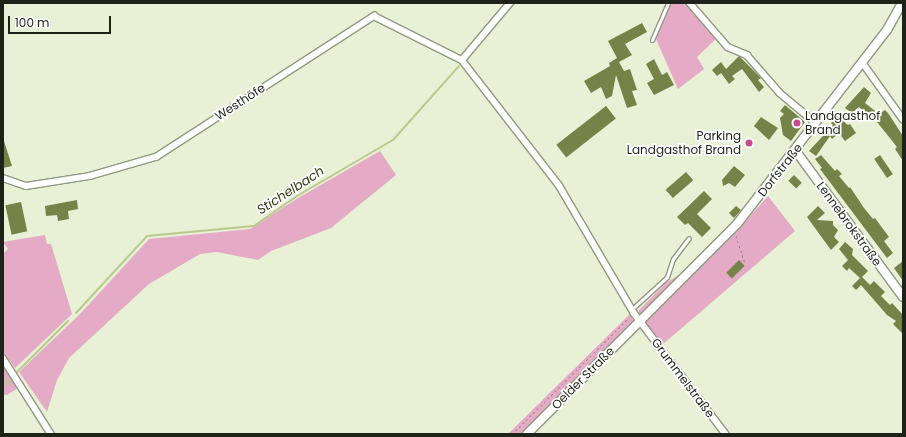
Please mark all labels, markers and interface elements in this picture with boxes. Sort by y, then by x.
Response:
scale bar [10,8,113,34]
text: 100 m [15,14,49,31]
street label: Westhöfe [212,81,268,123]
place label: Landgasthof Brand [805,109,880,137]
marker: Landgasthof Brand [792,118,802,128]
place label: Parking Landgasthof Brand [627,129,741,157]
marker: Parking Landgasthof Brand [744,138,754,148]
street label: Dorfstraße [755,141,805,199]
water label: Stichelbach [255,164,327,218]
street label: Lennebrokstraße [814,179,884,269]
street label: Grummelstraße [649,336,717,420]
street label: Oelder Straße [549,344,617,412]

